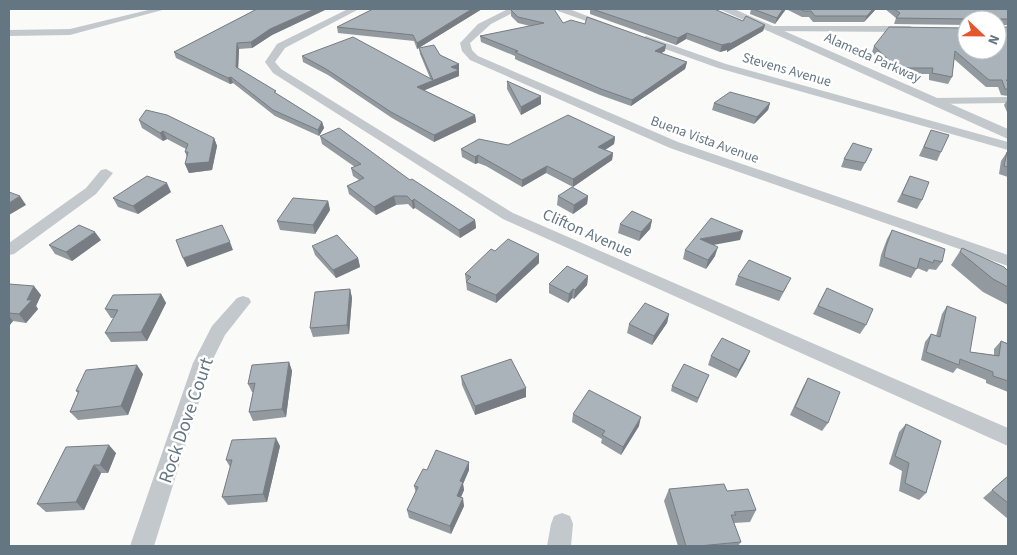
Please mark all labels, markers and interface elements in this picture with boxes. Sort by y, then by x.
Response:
north arrow [957,10,1007,60]
street label: Alameda Parkway [821,28,925,88]
text: N [982,31,1004,48]
street label: Stevens Avenue [740,48,834,92]
street label: Buena Vista Avenue [648,111,762,169]
street label: Clifton Avenue [539,203,636,263]
street label: Rock Dove Court [152,354,221,487]

